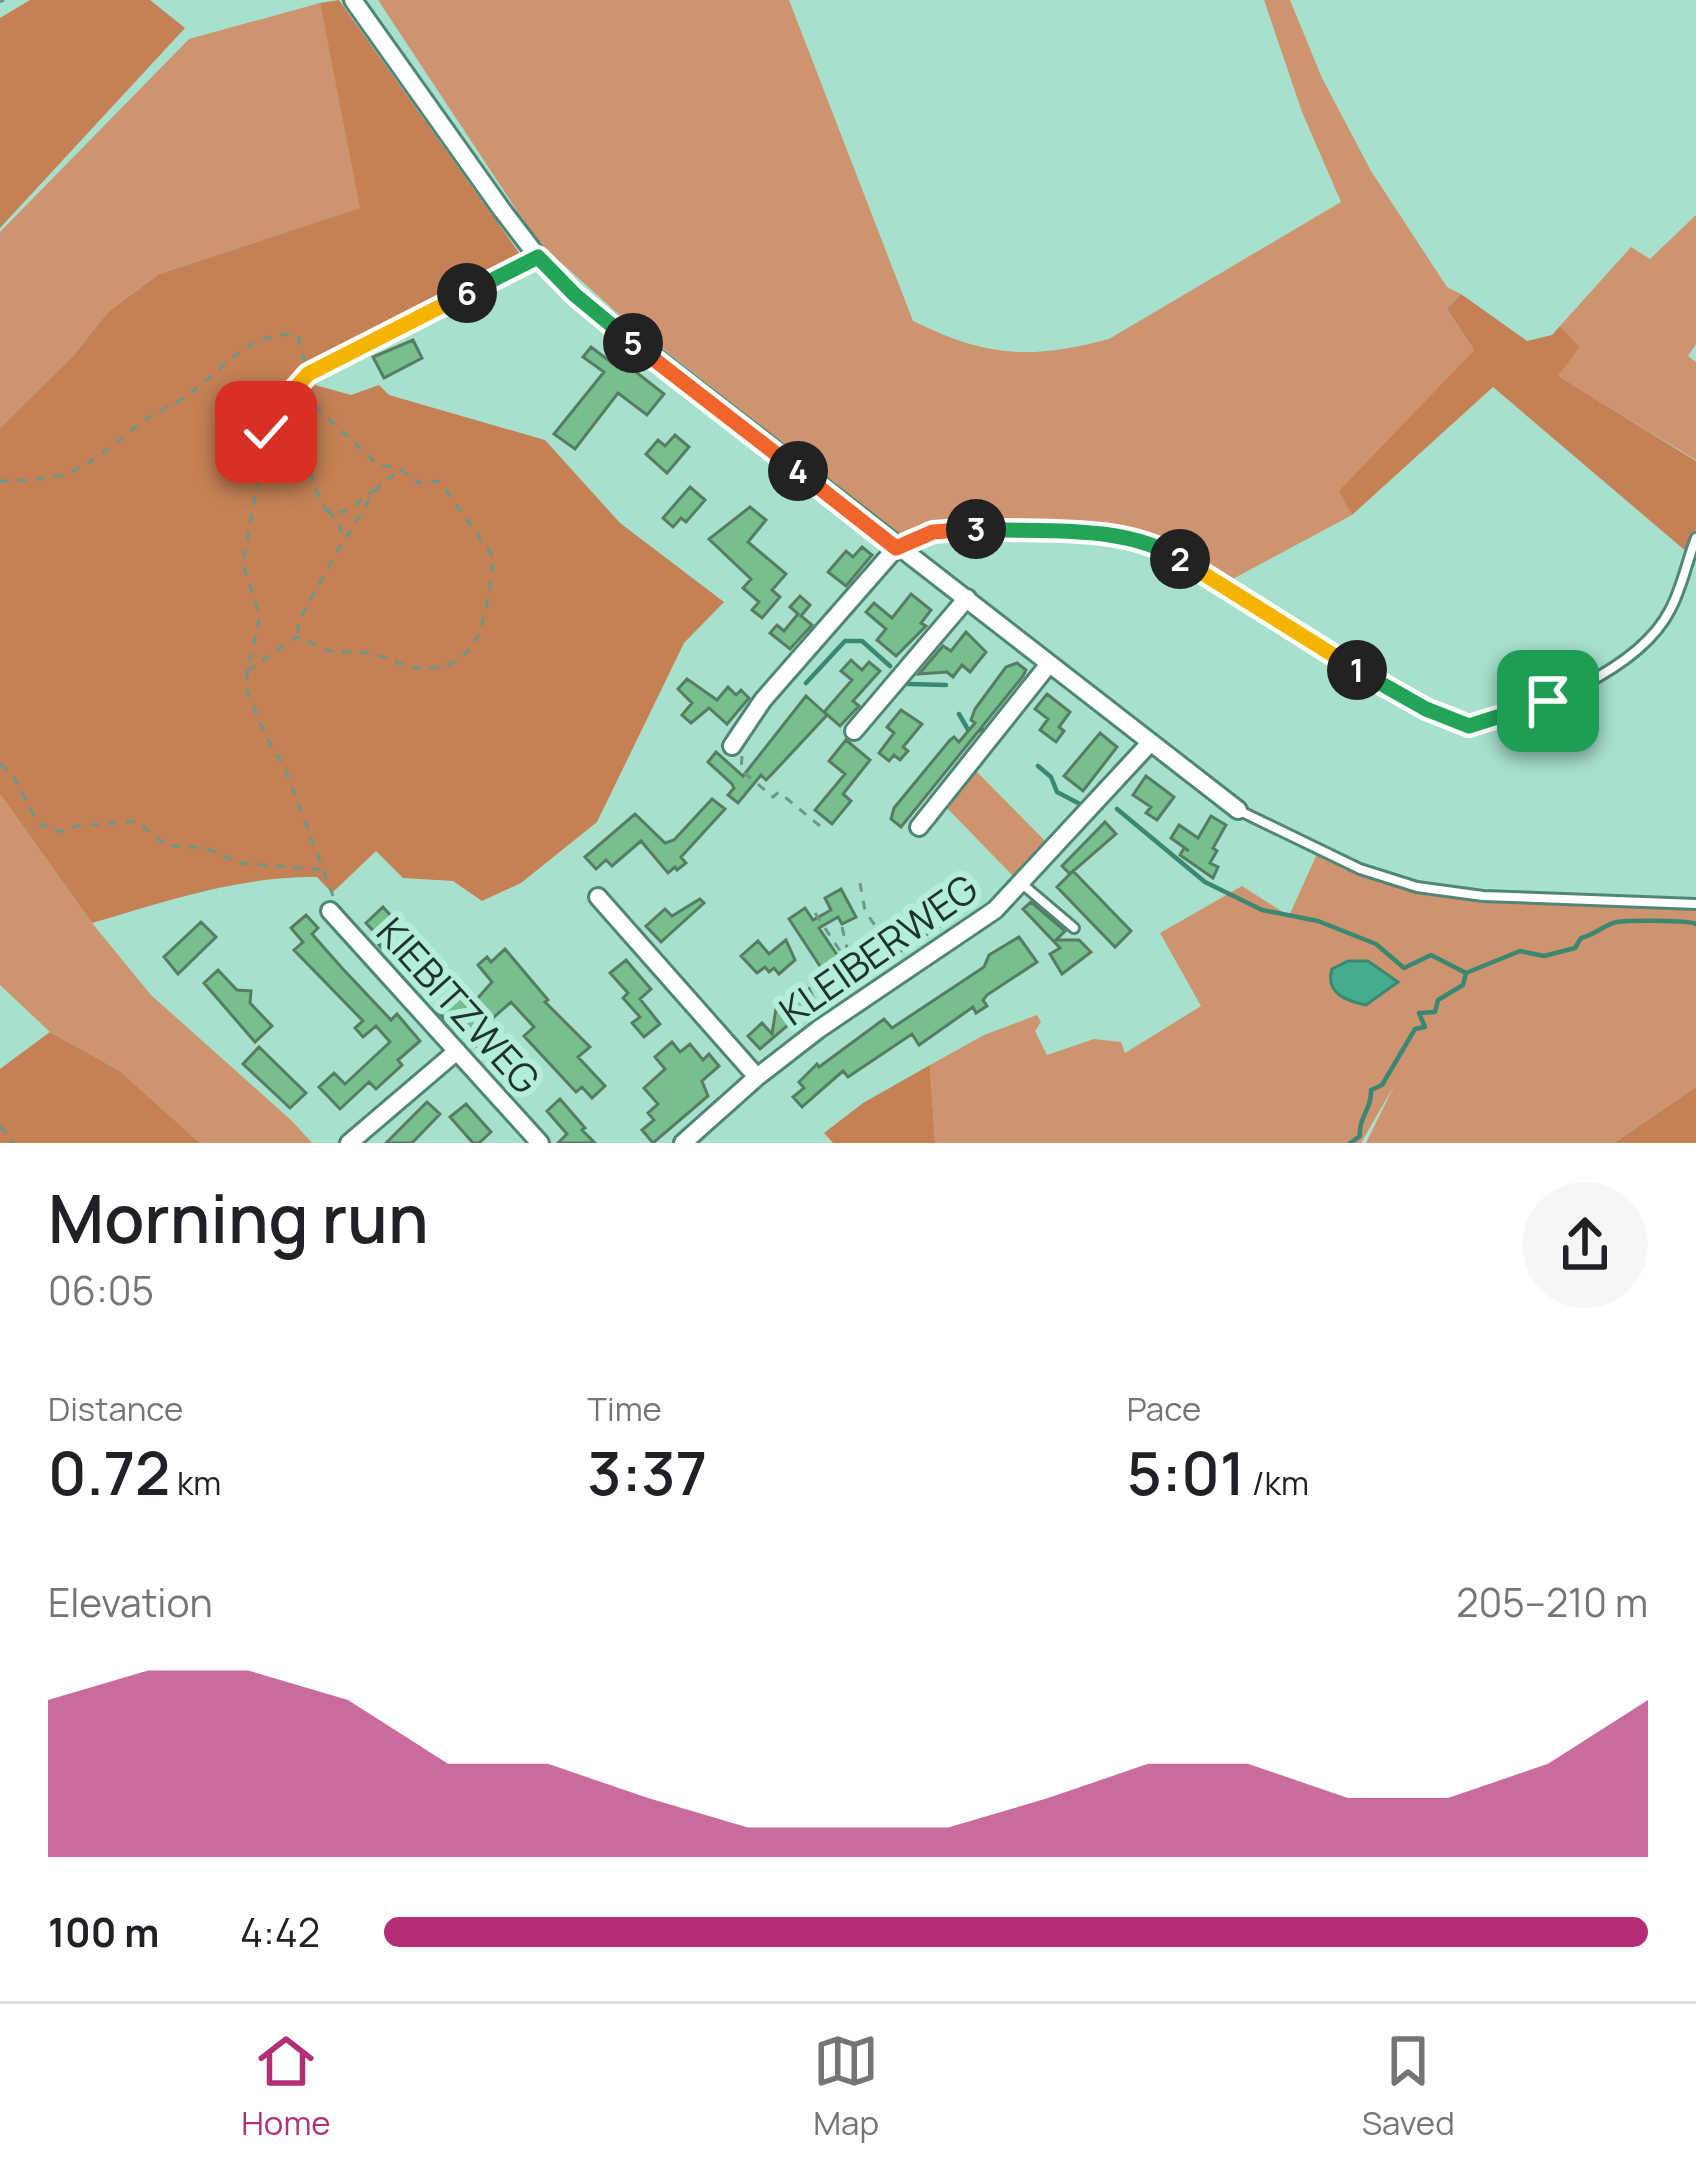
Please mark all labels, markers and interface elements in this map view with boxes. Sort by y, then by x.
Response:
pin: 6 [437,263,497,323]
text: 6 [457,270,477,315]
pin: 5 [603,313,663,373]
text: 5 [623,320,643,365]
pin [215,381,317,483]
icon: check [233,399,299,465]
pin: 4 [768,441,828,501]
text: 4 [788,448,808,493]
pin: 3 [946,499,1006,559]
text: 3 [966,506,986,551]
pin: 2 [1150,529,1210,589]
text: 2 [1170,536,1190,581]
pin: 1 [1327,640,1387,700]
text: 1 [1350,647,1364,692]
pin [1497,650,1599,752]
icon: arrive [1515,668,1581,734]
street label: KLEIBERWEG [768,861,988,1037]
street label: KIEBITZWEG [365,905,553,1105]
text: Morning run [48,1173,429,1263]
button: share [1522,1182,1648,1308]
text: 06:05 [48,1263,154,1317]
text: Distance [48,1386,183,1431]
text: Time [587,1386,662,1431]
text: Pace [1127,1386,1201,1431]
text: 0.72 [48,1431,170,1513]
text: 3:37 [587,1431,707,1513]
text: 5:01 [1127,1431,1245,1513]
text: km [170,1460,221,1505]
text: /km [1245,1460,1309,1505]
text: Elevation [48,1575,213,1629]
text: 205–210 m [1456,1575,1648,1629]
text: 100 m [48,1905,159,1959]
text: 4:42 [240,1905,320,1959]
tab: Home [241,2028,331,2145]
tab: Map [813,2028,879,2145]
tab: Saved [1362,2028,1455,2145]

